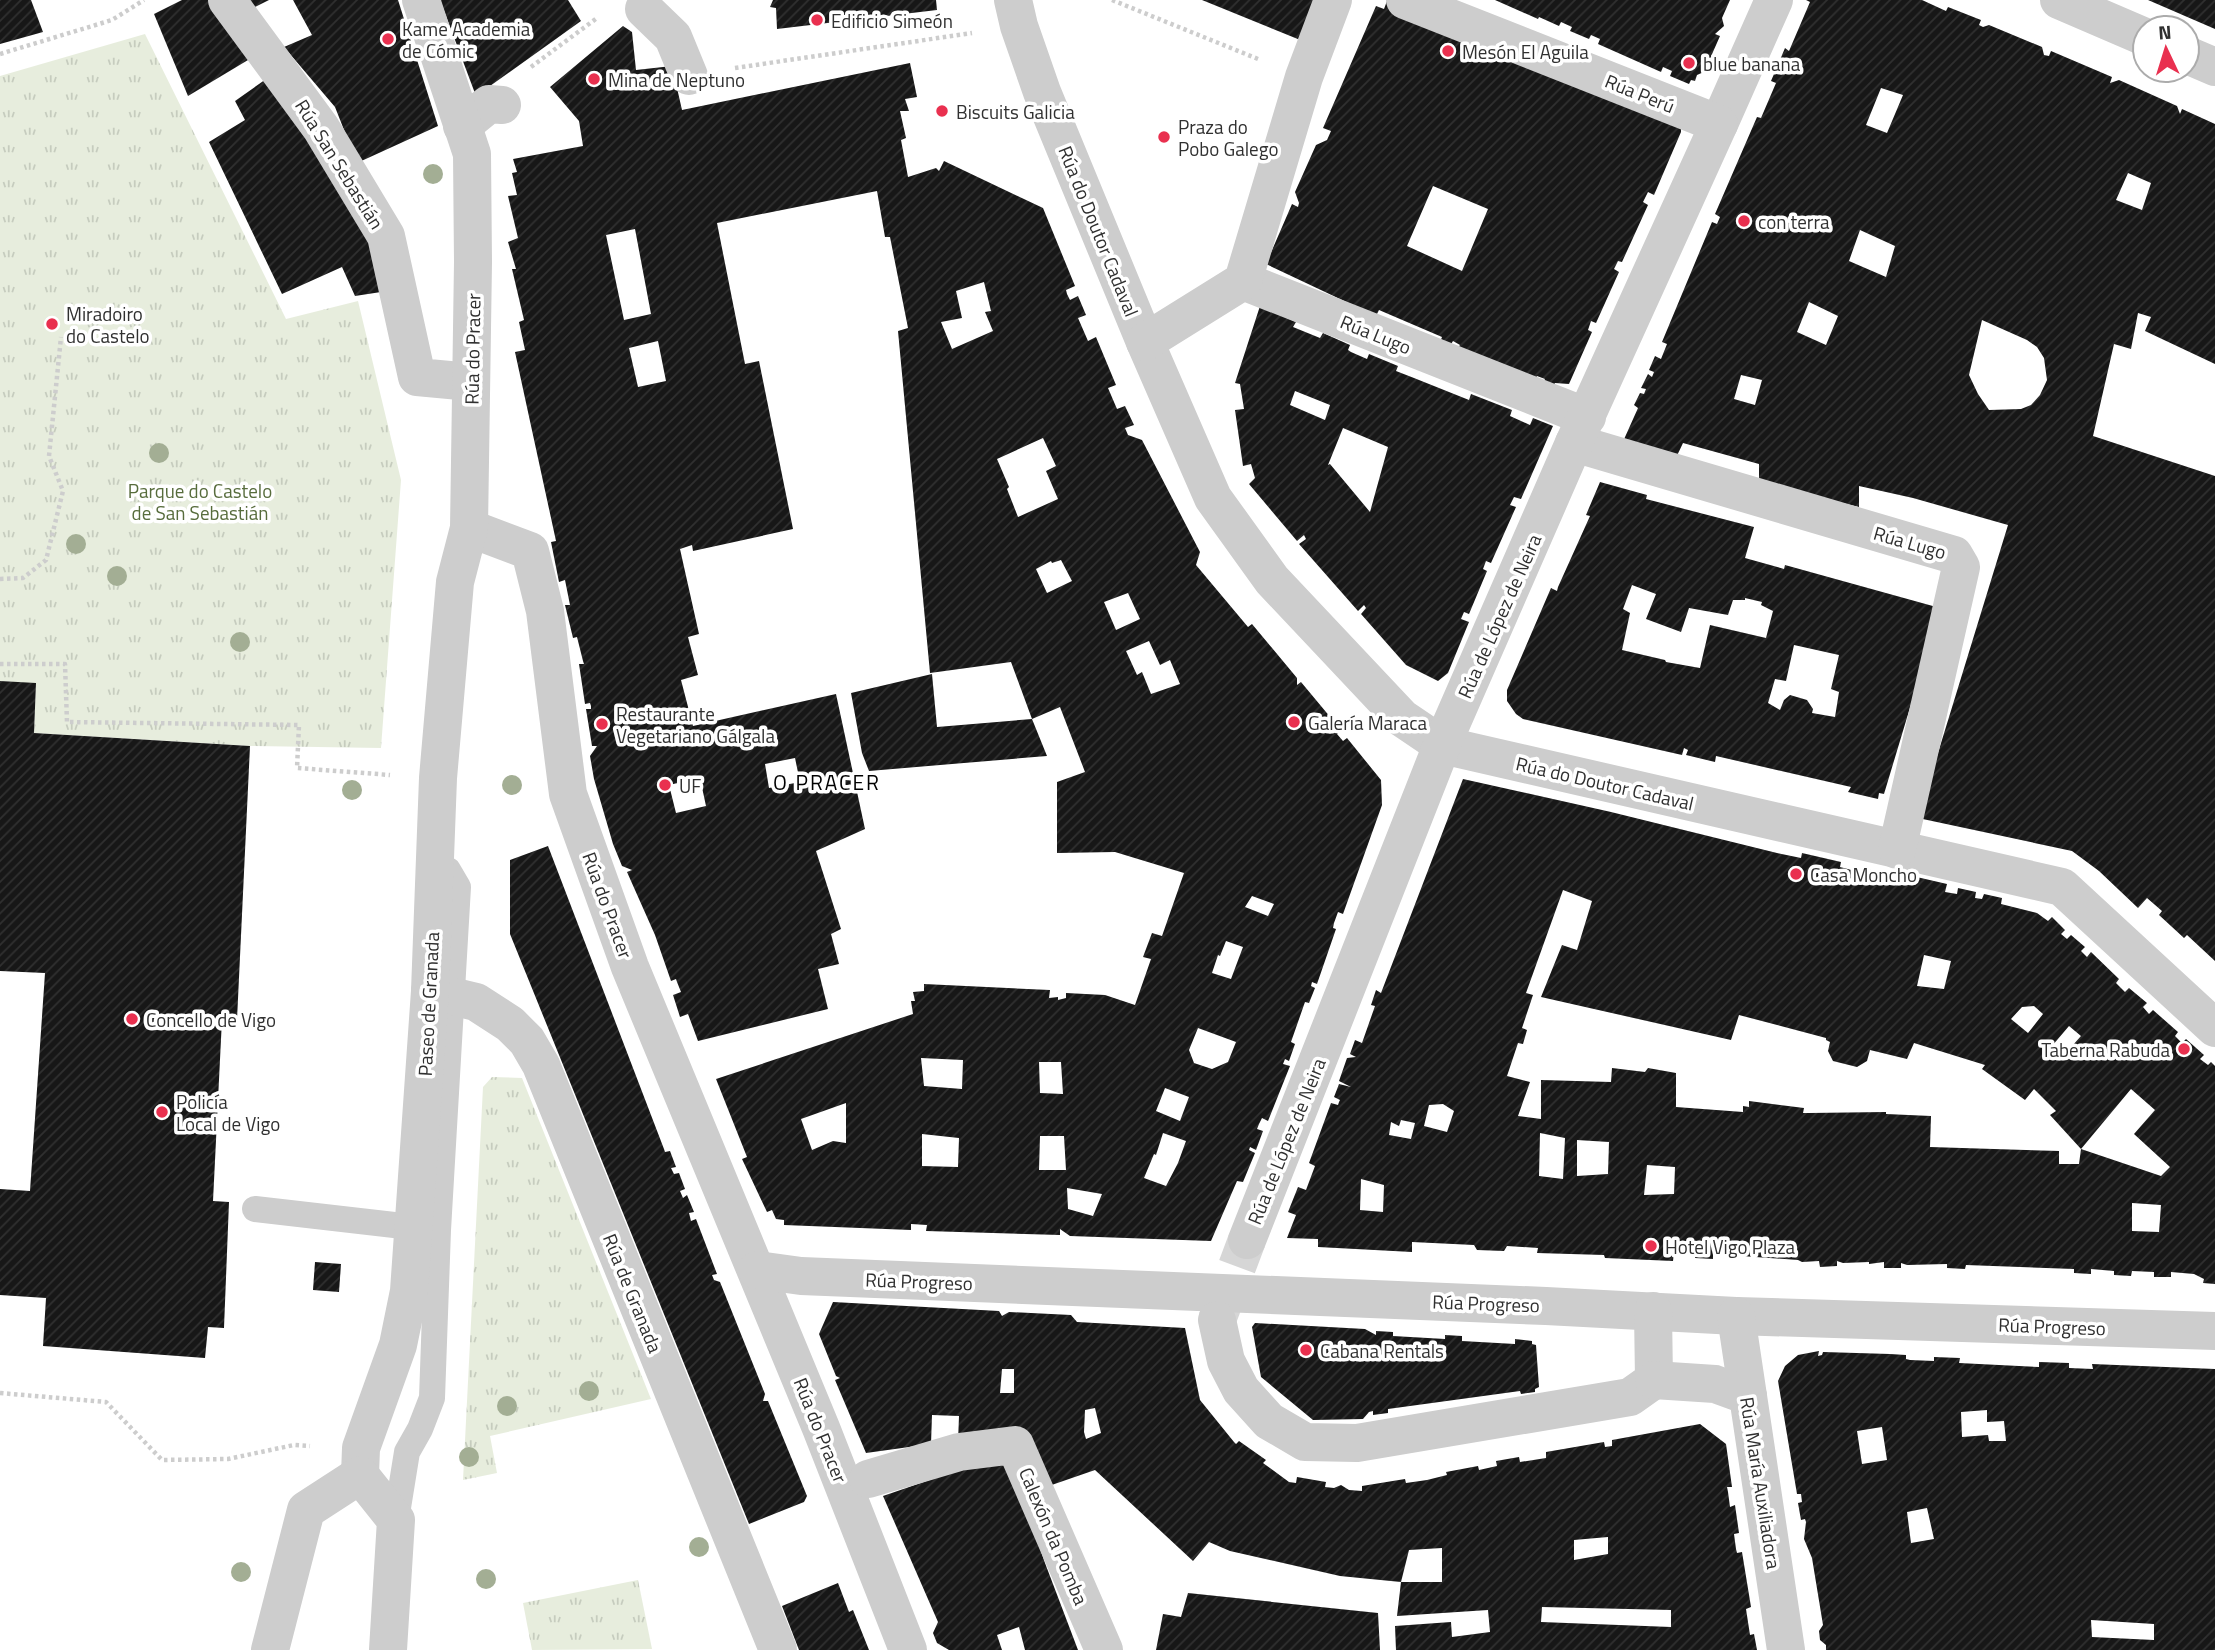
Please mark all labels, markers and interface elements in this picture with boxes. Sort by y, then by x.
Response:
place label: Edificio Simeón [831,6,953,35]
marker: Edificio Simeón [809,12,825,28]
place label: Kame Academia de Cómic [402,14,531,65]
north arrow [2131,14,2201,84]
text: N [2157,17,2172,46]
marker: Kame Academia de Cómic [380,31,396,47]
place label: Mesón El Aguila [1462,37,1589,66]
marker: Mesón El Aguila [1440,43,1456,59]
place label: blue banana [1703,49,1801,78]
marker: blue banana [1681,55,1697,71]
place label: Mina de Neptuno [608,65,745,94]
street label: Rúa Perú [1601,66,1679,120]
marker: Mina de Neptuno [586,71,602,87]
street label: Rúa San Sebastián [288,93,392,235]
place label: Biscuits Galicia [956,97,1075,126]
marker: Biscuits Galicia [934,103,950,119]
place label: Praza do Pobo Galego [1178,112,1278,163]
marker: Praza do Pobo Galego [1156,129,1172,145]
street label: Rúa do Doutor Cadaval [1052,141,1146,321]
place label: con terra [1758,207,1830,236]
marker: con terra [1736,213,1752,229]
street label: Rúa do Pracer [457,293,487,405]
place label: Miradoiro do Castelo [66,299,150,350]
street label: Rúa Lugo [1336,307,1416,361]
marker: Miradoiro do Castelo [44,316,60,332]
park label: Parque do Castelo de San Sebastián [128,476,272,527]
street label: Rúa Lugo [1870,518,1950,566]
street label: Rúa de López de Neira [1450,529,1548,703]
place label: Restaurante Vegetariano Gálgala [616,699,775,750]
place label: Galería Maraca [1308,708,1427,737]
marker: Galería Maraca [1286,714,1302,730]
marker: Restaurante Vegetariano Gálgala [594,716,610,732]
street label: Rúa do Doutor Cadaval [1513,748,1697,818]
district label: O PRACER [773,766,881,798]
place label: UF [679,771,701,800]
marker: UF [657,777,673,793]
street label: Rúa do Pracer [575,848,641,963]
place label: Casa Moncho [1810,860,1917,889]
marker: Casa Moncho [1788,866,1804,882]
street label: Paseo de Granada [410,931,446,1077]
place label: Concello de Vigo [146,1005,276,1034]
marker: Concello de Vigo [124,1011,140,1027]
place label: Taberna Rabuda [2041,1035,2170,1064]
marker: Taberna Rabuda [2176,1041,2192,1057]
street label: Rúa de López de Neira [1239,1053,1333,1229]
place label: Policía Local de Vigo [176,1087,280,1138]
marker: Policía Local de Vigo [154,1104,170,1120]
street label: Rúa de Granada [596,1229,670,1357]
place label: Hotel Vigo Plaza [1665,1232,1796,1261]
marker: Hotel Vigo Plaza [1643,1238,1659,1254]
street label: Rúa Progreso [865,1265,973,1297]
street label: Rúa Progreso [1432,1287,1540,1319]
street label: Rúa Progreso [1998,1310,2106,1342]
place label: Cabana Rentals [1320,1336,1444,1365]
marker: Cabana Rentals [1298,1342,1314,1358]
street label: Rúa do Pracer [787,1373,855,1487]
street label: Rúa María Auxiliadora [1733,1395,1789,1572]
street label: Calexón da Pomba [1012,1463,1096,1610]

